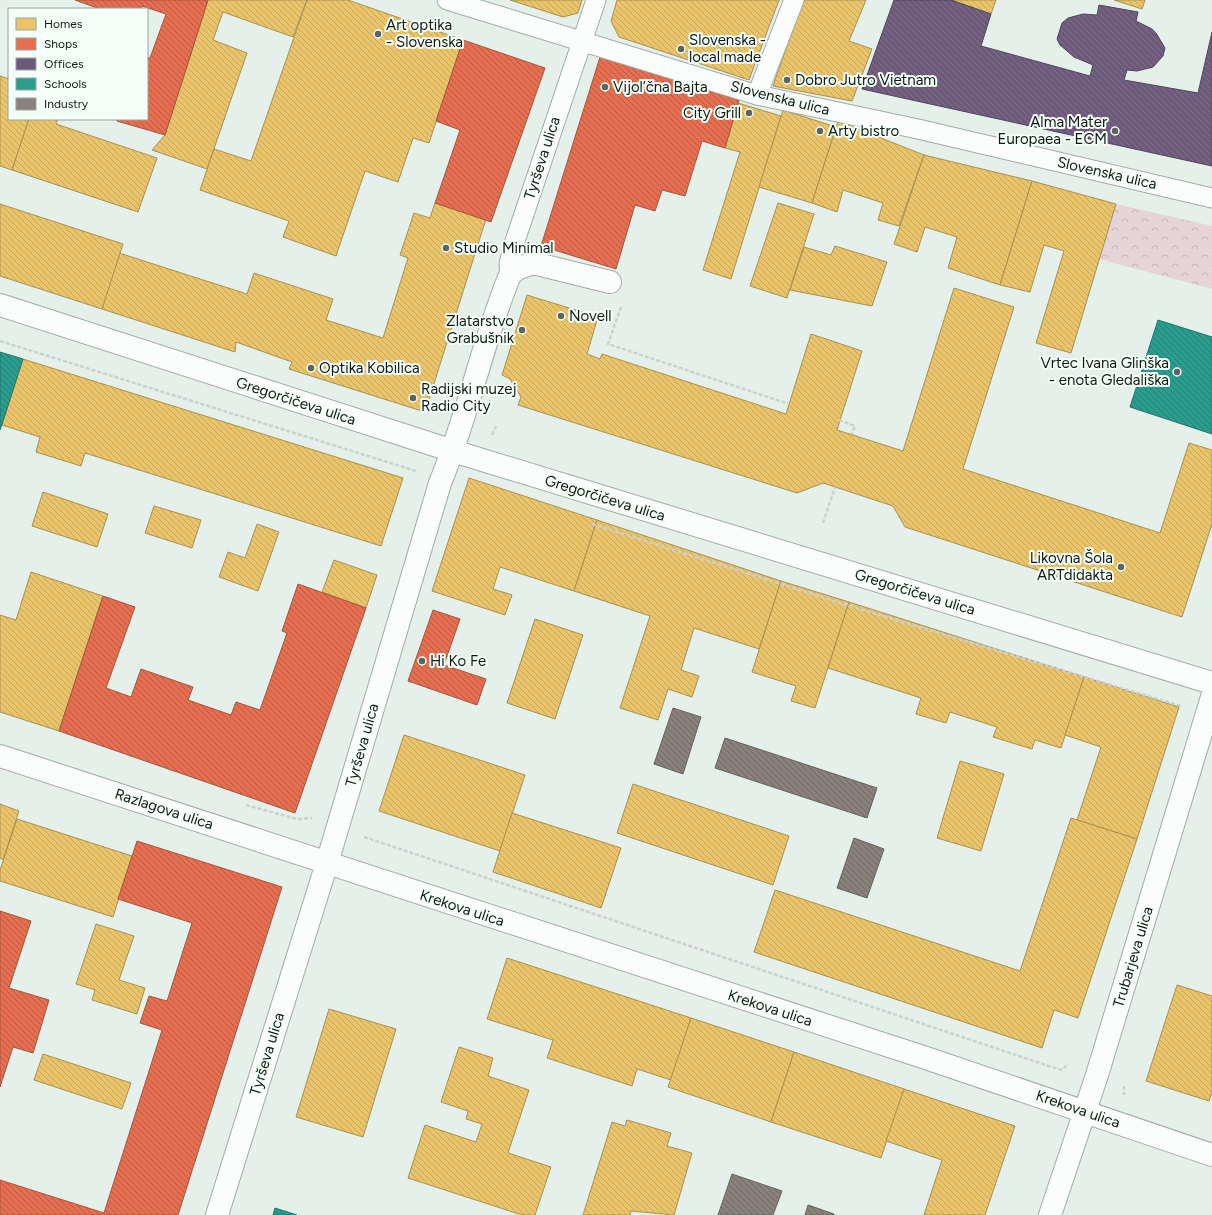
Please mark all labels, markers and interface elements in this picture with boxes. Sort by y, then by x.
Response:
legend [8,8,148,120]
place label: Art optika - Slovenska [386,16,463,51]
text: Homes [44,17,83,31]
marker: Art optika - Slovenska [373,29,383,39]
place label: Slovenska - local made [689,31,766,66]
text: Shops [44,37,78,51]
marker: Slovenska - local made [676,44,686,54]
text: Offices [44,57,84,71]
place label: Dobro Jutro Vietnam [795,71,936,89]
marker: Dobro Jutro Vietnam [782,75,792,85]
text: Schools [44,77,87,91]
street label: Slovenska ulica [729,77,831,119]
place label: Vijol’čna Bajta [613,78,708,96]
marker: Vijol’čna Bajta [600,82,610,92]
text: Industry [44,97,89,111]
place label: City Grill [683,104,741,122]
marker: City Grill [744,108,754,118]
place label: Alma Mater Europaea - ECM [998,113,1107,148]
street label: Tyrševa ulica [520,114,564,202]
place label: Arty bistro [828,122,899,140]
marker: Arty bistro [815,126,825,136]
marker: Alma Mater Europaea - ECM [1110,126,1120,136]
street label: Slovenska ulica [1055,153,1159,193]
place label: Studio Minimal [454,239,554,257]
marker: Studio Minimal [441,243,451,253]
place label: Novell [569,307,612,325]
marker: Novell [556,311,566,321]
place label: Zlatarstvo Grabušnik [446,312,515,347]
marker: Zlatarstvo Grabušnik [517,325,527,335]
place label: Vrtec Ivana Glinška - enota Gledališka [1041,354,1169,389]
place label: Optika Kobilica [319,359,420,377]
marker: Optika Kobilica [306,363,316,373]
marker: Vrtec Ivana Glinška - enota Gledališka [1172,367,1182,377]
street label: Gregorčičeva ulica [234,373,358,429]
place label: Radijski muzej Radio City [421,380,517,415]
marker: Radijski muzej Radio City [408,393,418,403]
street label: Gregorčičeva ulica [543,471,667,525]
place label: Likovna Šola ARTdidakta [1030,549,1113,584]
marker: Likovna Šola ARTdidakta [1116,562,1126,572]
street label: Gregorčičeva ulica [853,565,977,619]
place label: Hi Ko Fe [430,652,486,670]
marker: Hi Ko Fe [417,656,427,666]
street label: Tyrševa ulica [341,701,383,789]
street label: Razlagova ulica [112,785,216,833]
street label: Krekova ulica [417,886,507,930]
street label: Trubarjeva ulica [1109,904,1157,1010]
street label: Krekova ulica [725,986,815,1030]
street label: Tyrševa ulica [246,1010,288,1098]
street label: Krekova ulica [1034,1086,1122,1132]

